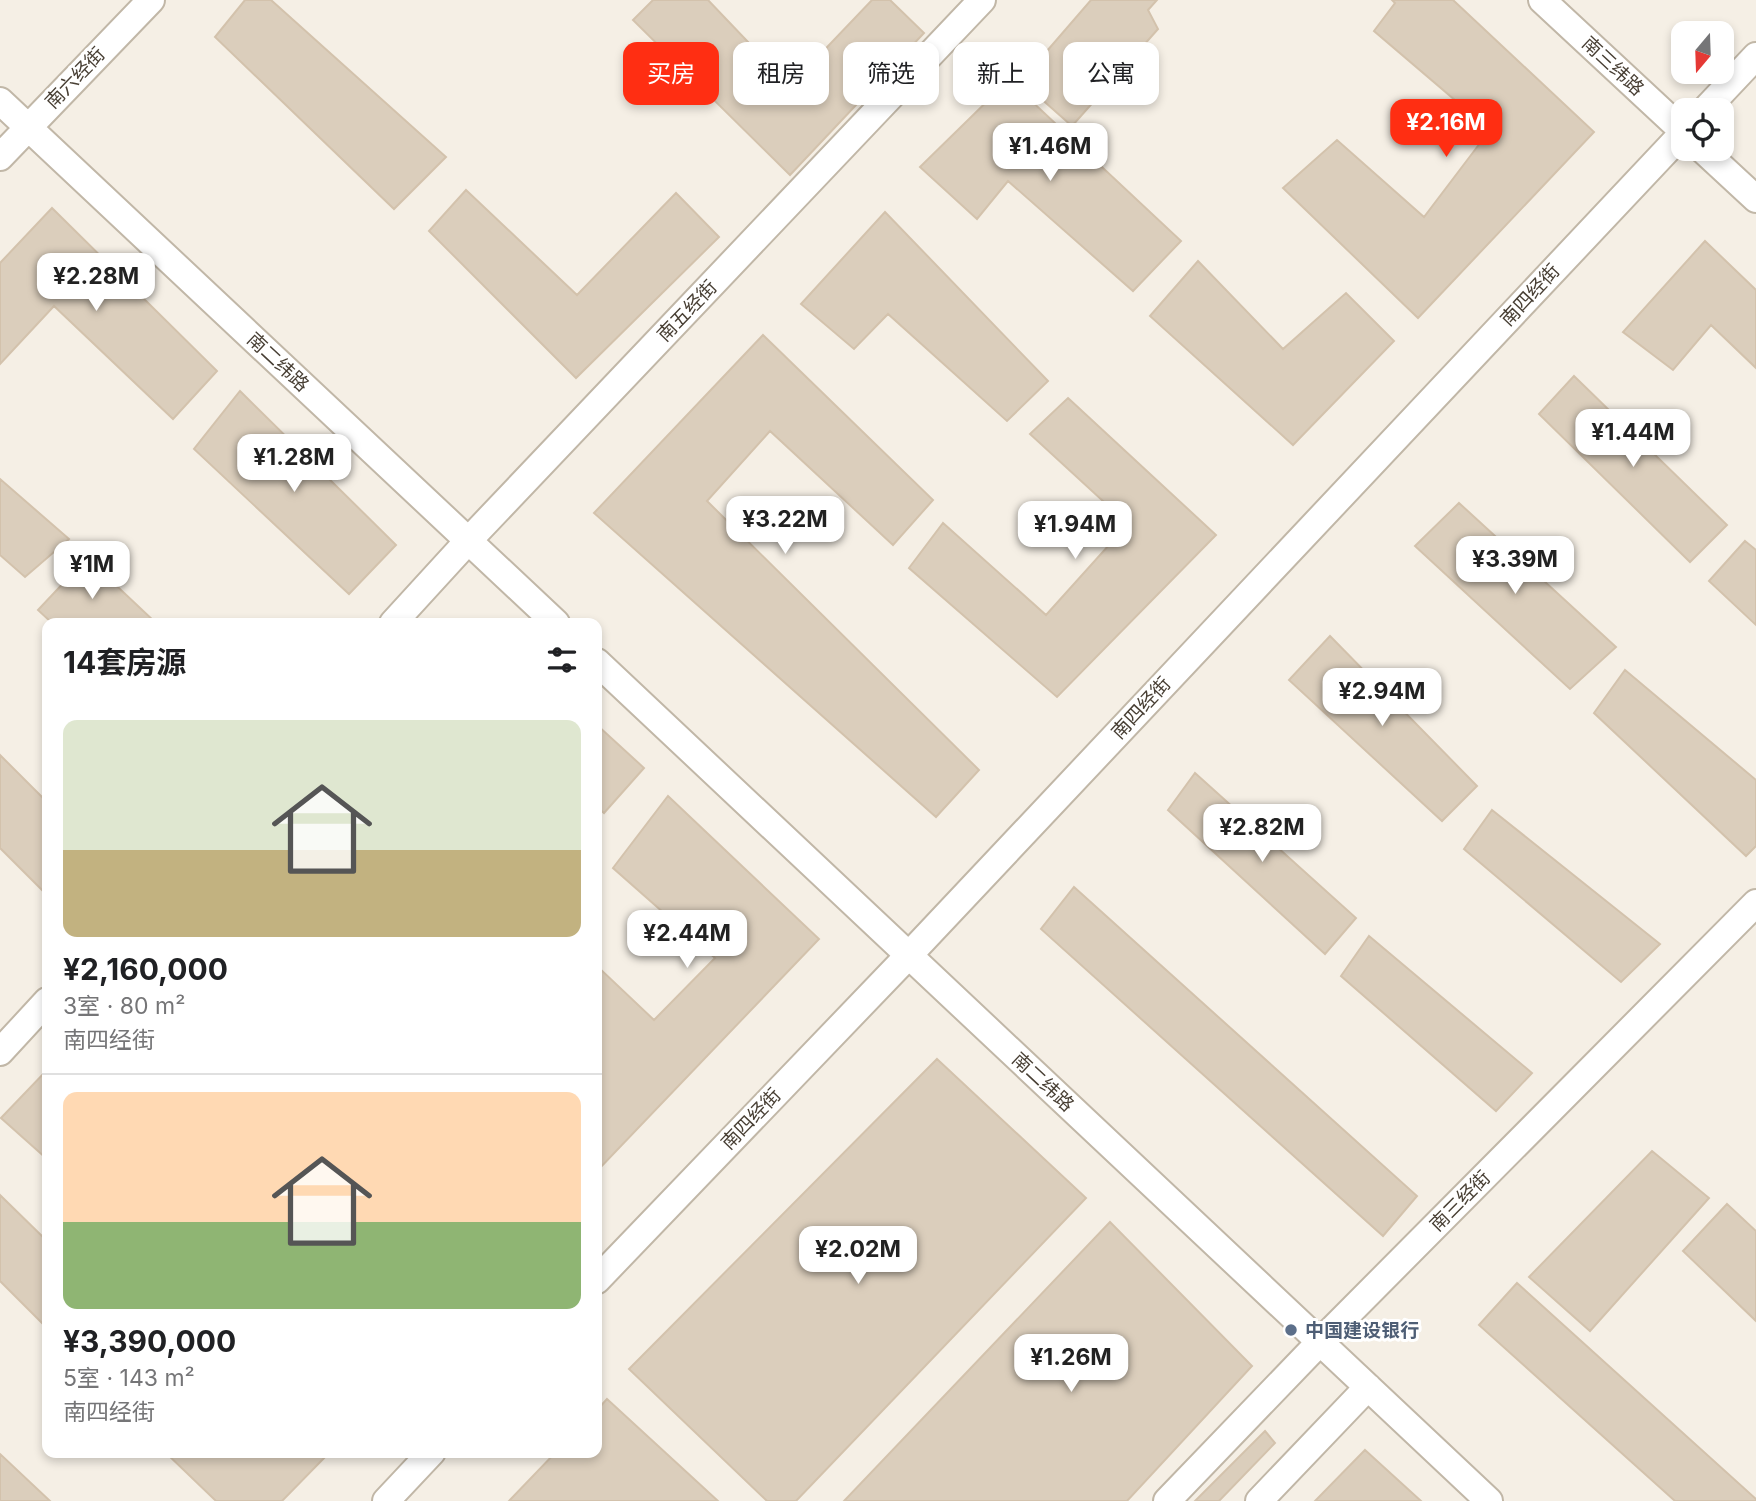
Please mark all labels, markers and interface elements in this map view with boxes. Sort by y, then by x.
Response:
north arrow [1671,21,1734,84]
map controls [1671,21,1734,161]
street label: 南三纬路 [1577,32,1649,100]
chip: 买房 [623,42,719,105]
chip: 租房 [733,42,829,105]
chip: 筛选 [843,42,939,105]
chip: 新上 [953,42,1049,105]
chip: 公寓 [1063,42,1159,105]
street label: 南六经街 [40,43,110,113]
button: locate [1671,98,1734,161]
pin: ¥2.16M [1389,100,1503,159]
text: ¥2.16M [1406,108,1486,136]
pin: ¥1.46M [993,124,1107,183]
text: ¥1.46M [1009,132,1091,160]
pin: ¥2.28M [39,254,153,313]
street label: 南四经街 [1496,259,1564,331]
text: ¥2.28M [53,262,139,290]
street label: 南五经街 [652,276,722,346]
street label: 南二纬路 [242,328,314,396]
pin: ¥1.44M [1576,410,1690,469]
text: ¥1.44M [1591,418,1675,446]
pin: ¥1.28M [237,434,351,494]
text: ¥1.28M [253,443,335,471]
pin: ¥3.22M [728,496,842,556]
pin: ¥1.94M [1018,502,1132,561]
text: ¥3.22M [742,505,828,533]
text: ¥1.94M [1034,510,1116,538]
pin: ¥3.39M [1458,536,1572,596]
pin: ¥1M [58,542,126,601]
text: ¥3.39M [1472,545,1558,573]
text: ¥1M [70,550,114,578]
icon: filters [543,641,581,679]
text: 14套房源 [63,644,186,680]
pin: ¥2.94M [1325,668,1439,728]
street label: 南四经街 [1107,672,1175,744]
text: ¥2.94M [1339,677,1425,705]
icon: home [259,766,385,892]
pin: ¥2.82M [1205,804,1319,864]
text: ¥2.82M [1219,813,1305,841]
pin: ¥2.44M [630,911,744,970]
text: ¥2.44M [643,919,731,947]
text: ¥2,160,000 [63,951,228,987]
text: 3室 · 80 m² [63,992,185,1020]
text: 南四经街 [63,1026,155,1054]
street label: 南二纬路 [1007,1048,1079,1116]
street label: 南四经街 [716,1084,786,1154]
icon: home [259,1138,385,1264]
street label: 南三经街 [1425,1166,1495,1236]
pin: ¥2.02M [801,1226,915,1286]
text: ¥2.02M [815,1235,901,1263]
place label: 中国建设银行 [1305,1319,1419,1342]
marker: 中国建设银行 [1283,1322,1299,1338]
text: ¥3,390,000 [63,1323,236,1359]
pin: ¥1.26M [1014,1334,1128,1394]
text: ¥1.26M [1030,1343,1112,1371]
text: 5室 · 143 m² [63,1364,195,1392]
text: 南四经街 [63,1398,155,1426]

